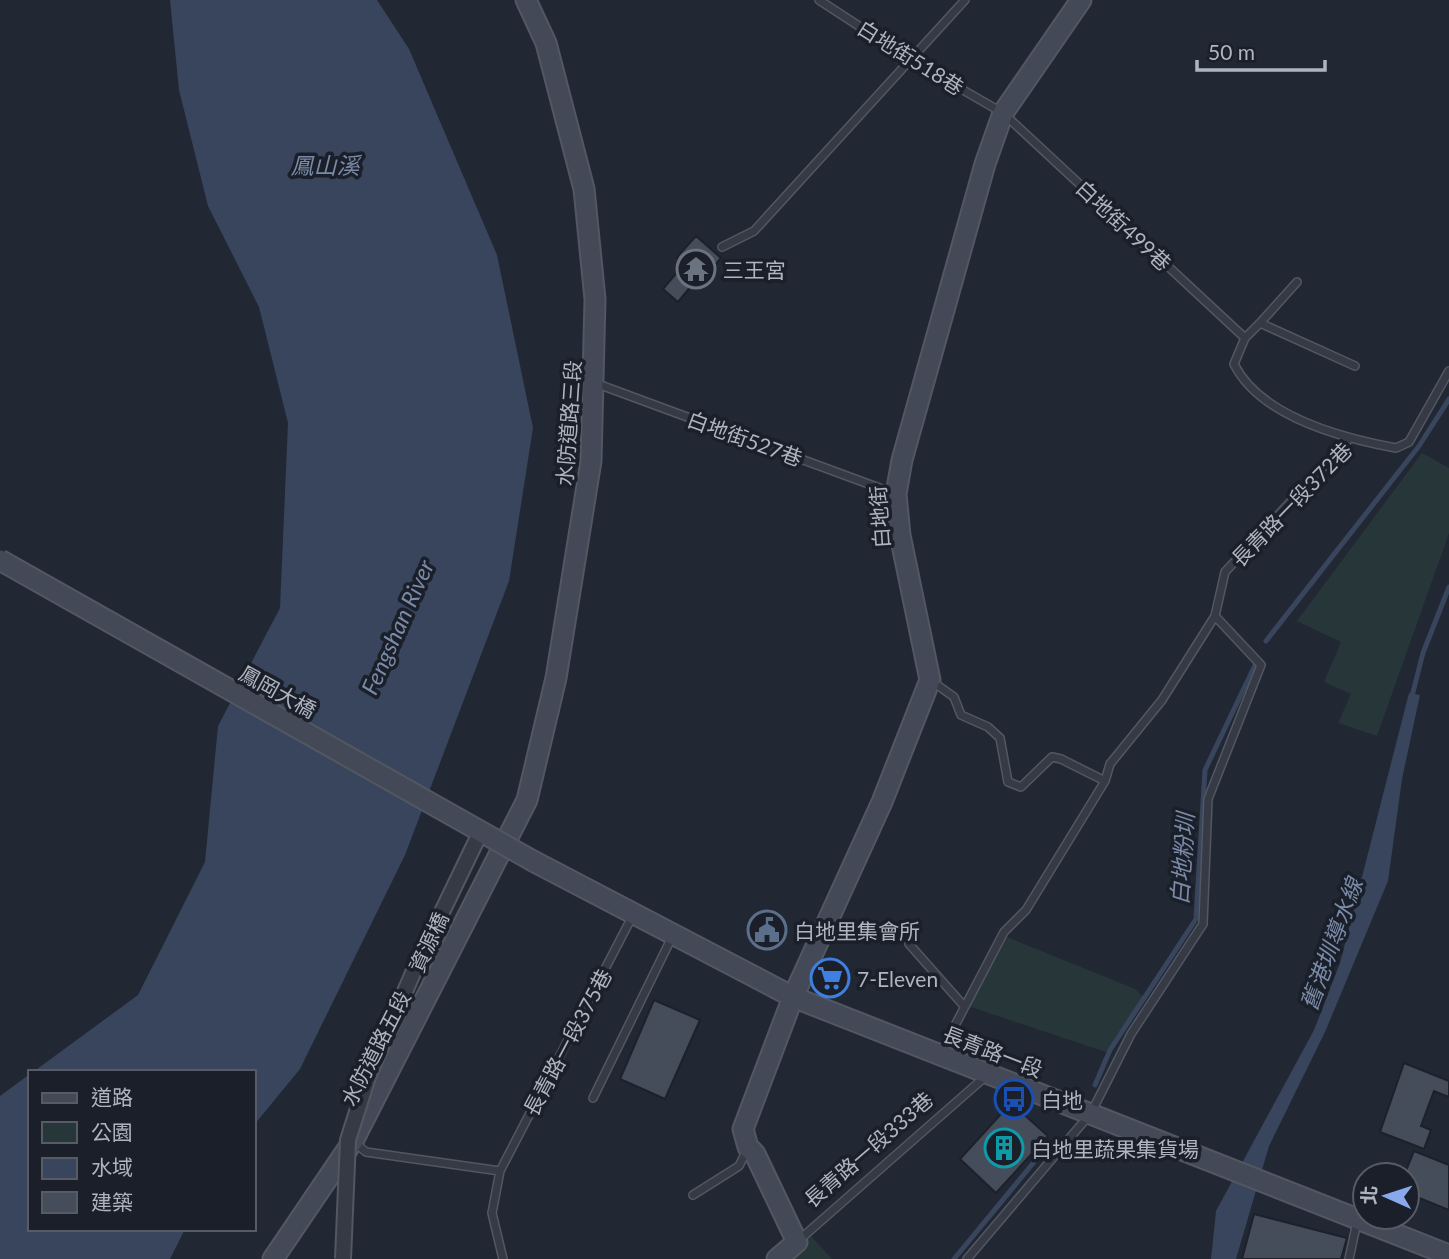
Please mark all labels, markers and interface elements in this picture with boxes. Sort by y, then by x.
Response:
street label: 白地街518巷 [853,14,969,100]
scale bar [1197,28,1325,72]
text: 50 m [1208,39,1255,64]
water label: 鳳山溪 [291,151,363,179]
street label: 白地街499巷 [1071,175,1177,275]
temple icon: 三王宮 [675,248,717,290]
place label: 三王宮 [723,257,786,282]
street label: 水防道路三段 [551,359,585,487]
street label: 白地街527巷 [684,406,806,470]
street label: 長青路一段372巷 [1226,437,1356,571]
street label: 白地街 [864,485,894,549]
water label: Fengshan River [355,554,440,699]
street label: 鳳岡大橋 [235,660,321,722]
water label: 白地粉圳 [1165,809,1199,906]
water label: 舊港圳導水線 [1294,872,1369,1014]
street label: 資源橋 [403,908,453,976]
public building icon: 白地里集會所 [746,909,788,951]
place label: 白地里集會所 [794,918,920,943]
supermarket icon: 7-Eleven [809,957,851,999]
street label: 長青路一段375巷 [518,964,616,1120]
place label: 7-Eleven [857,966,938,991]
street label: 水防道路五段 [335,986,415,1110]
street label: 長青路一段 [940,1021,1046,1081]
legend [28,1070,256,1231]
bus stop icon: 白地 [993,1078,1035,1120]
text: 道路 [91,1084,133,1109]
street label: 長青路一段333巷 [798,1086,938,1212]
place label: 白地 [1041,1087,1083,1112]
text: 公園 [91,1119,133,1144]
building icon: 白地里蔬果集貨場 [983,1127,1025,1169]
place label: 白地里蔬果集貨場 [1031,1136,1199,1161]
text: 水域 [91,1154,133,1179]
north arrow [1351,1161,1421,1231]
text: 北 [1357,1185,1381,1205]
text: 建築 [91,1189,133,1214]

